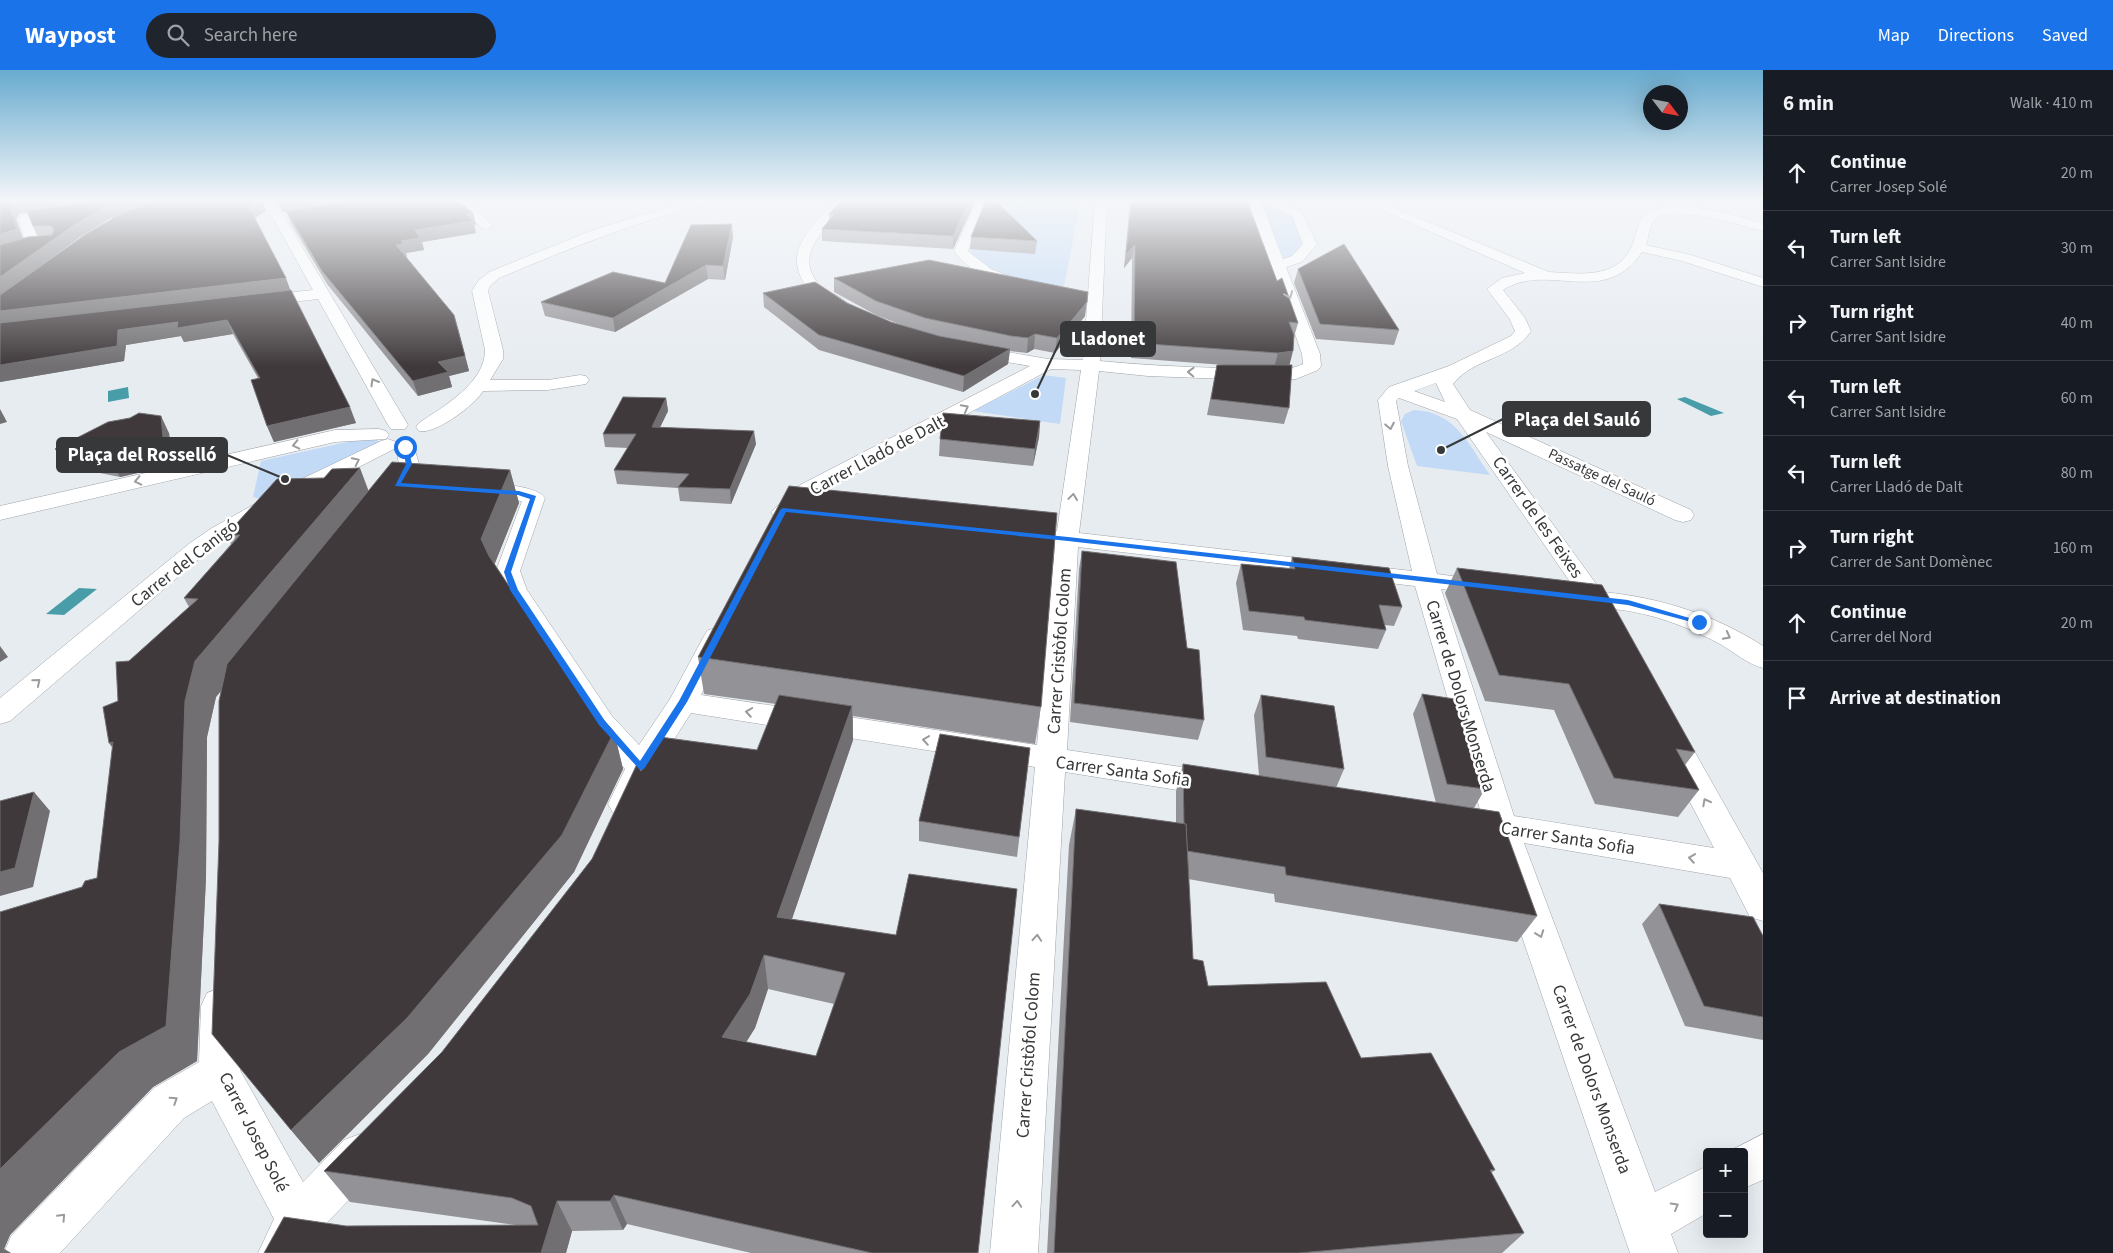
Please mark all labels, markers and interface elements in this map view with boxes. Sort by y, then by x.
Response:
search box [146,13,496,58]
text: Waypost [25,18,116,53]
icon: search [164,21,192,49]
text: Search here [204,22,297,49]
text: Map [1878,23,1910,48]
text: Directions [1938,23,2014,48]
text: Saved [2042,23,2088,48]
north arrow [1643,85,1688,130]
text: 6 min [1783,88,1834,118]
text: Walk · 410 m [2010,92,2093,114]
text: Continue [1830,149,1907,176]
icon: ahead [1783,159,1811,187]
text: 20 m [2061,162,2093,184]
text: Carrer Josep Solé [1830,176,1947,198]
text: Turn left [1830,224,1901,251]
icon: left [1783,234,1811,262]
text: 30 m [2061,237,2093,259]
text: Carrer Sant Isidre [1830,251,1946,273]
one-way arrow [1283,290,1293,299]
text: Turn right [1830,299,1914,326]
icon: right [1783,309,1811,337]
text: 40 m [2061,312,2093,334]
callout: Lladonet [1061,322,1155,356]
text: Lladonet [1071,326,1145,353]
text: Carrer Sant Isidre [1830,326,1946,348]
one-way arrow [1187,367,1195,378]
text: Turn left [1830,374,1901,401]
one-way arrow [370,379,380,388]
icon: left [1783,384,1811,412]
text: 60 m [2061,387,2093,409]
text: Carrer Sant Isidre [1830,401,1946,423]
callout: Plaça del Sauló [1503,402,1650,436]
one-way arrow [960,404,969,414]
text: Plaça del Sauló [1514,407,1640,434]
street label: Carrer Lladó de Dalt [805,409,949,502]
one-way arrow [1384,422,1394,431]
route start [394,436,417,459]
callout: Plaça del Rosselló [57,438,227,472]
one-way arrow [291,439,300,450]
text: Plaça del Rosselló [67,442,217,469]
street label: Passatge del Sauló [1545,443,1659,512]
text: Turn left [1830,449,1901,476]
street label: Carrer de les Feixes [1486,451,1589,583]
one-way arrow [351,456,360,467]
icon: left [1783,459,1811,487]
text: 80 m [2061,462,2093,484]
one-way arrow [133,475,142,486]
text: Carrer Lladó de Dalt [1830,476,1963,498]
one-way arrow [1067,492,1078,500]
street label: Carrer del Canigó [125,514,243,613]
text: Turn right [1830,524,1914,551]
icon: right [1783,534,1811,562]
text: 160 m [2053,537,2093,559]
text: Carrer de Sant Domènec [1830,551,1993,573]
street label: Carrer Cristòfol Colom [1041,567,1078,735]
street label: Carrer de Dolors Monserda [1419,597,1502,795]
text: Continue [1830,599,1907,626]
icon: ahead [1783,609,1811,637]
route end [1688,611,1711,634]
text: 20 m [2061,612,2093,634]
text: Carrer del Nord [1830,626,1932,648]
one-way arrow [1722,630,1731,640]
one-way arrow [32,679,41,688]
icon: arrive [1783,684,1811,712]
text: Arrive at destination [1830,685,2001,712]
one-way arrow [744,708,753,718]
one-way arrow [922,736,931,746]
street label: Carrer Santa Sofia [1054,750,1192,793]
one-way arrow [1702,798,1712,807]
street label: Carrer Santa Sofia [1499,816,1637,861]
one-way arrow [1688,853,1696,864]
one-way arrow [1534,929,1544,938]
one-way arrow [1032,933,1043,941]
street label: Carrer Cristòfol Colom [1010,971,1047,1139]
street label: Carrer de Dolors Monserda [1546,981,1637,1177]
street label: Carrer Josep Solé [213,1068,295,1197]
one-way arrow [168,1097,178,1106]
map controls [1703,1148,1748,1238]
button: + [1703,1148,1748,1193]
button: − [1703,1193,1748,1238]
one-way arrow [1012,1200,1023,1208]
one-way arrow [1670,1202,1679,1212]
one-way arrow [56,1214,65,1223]

